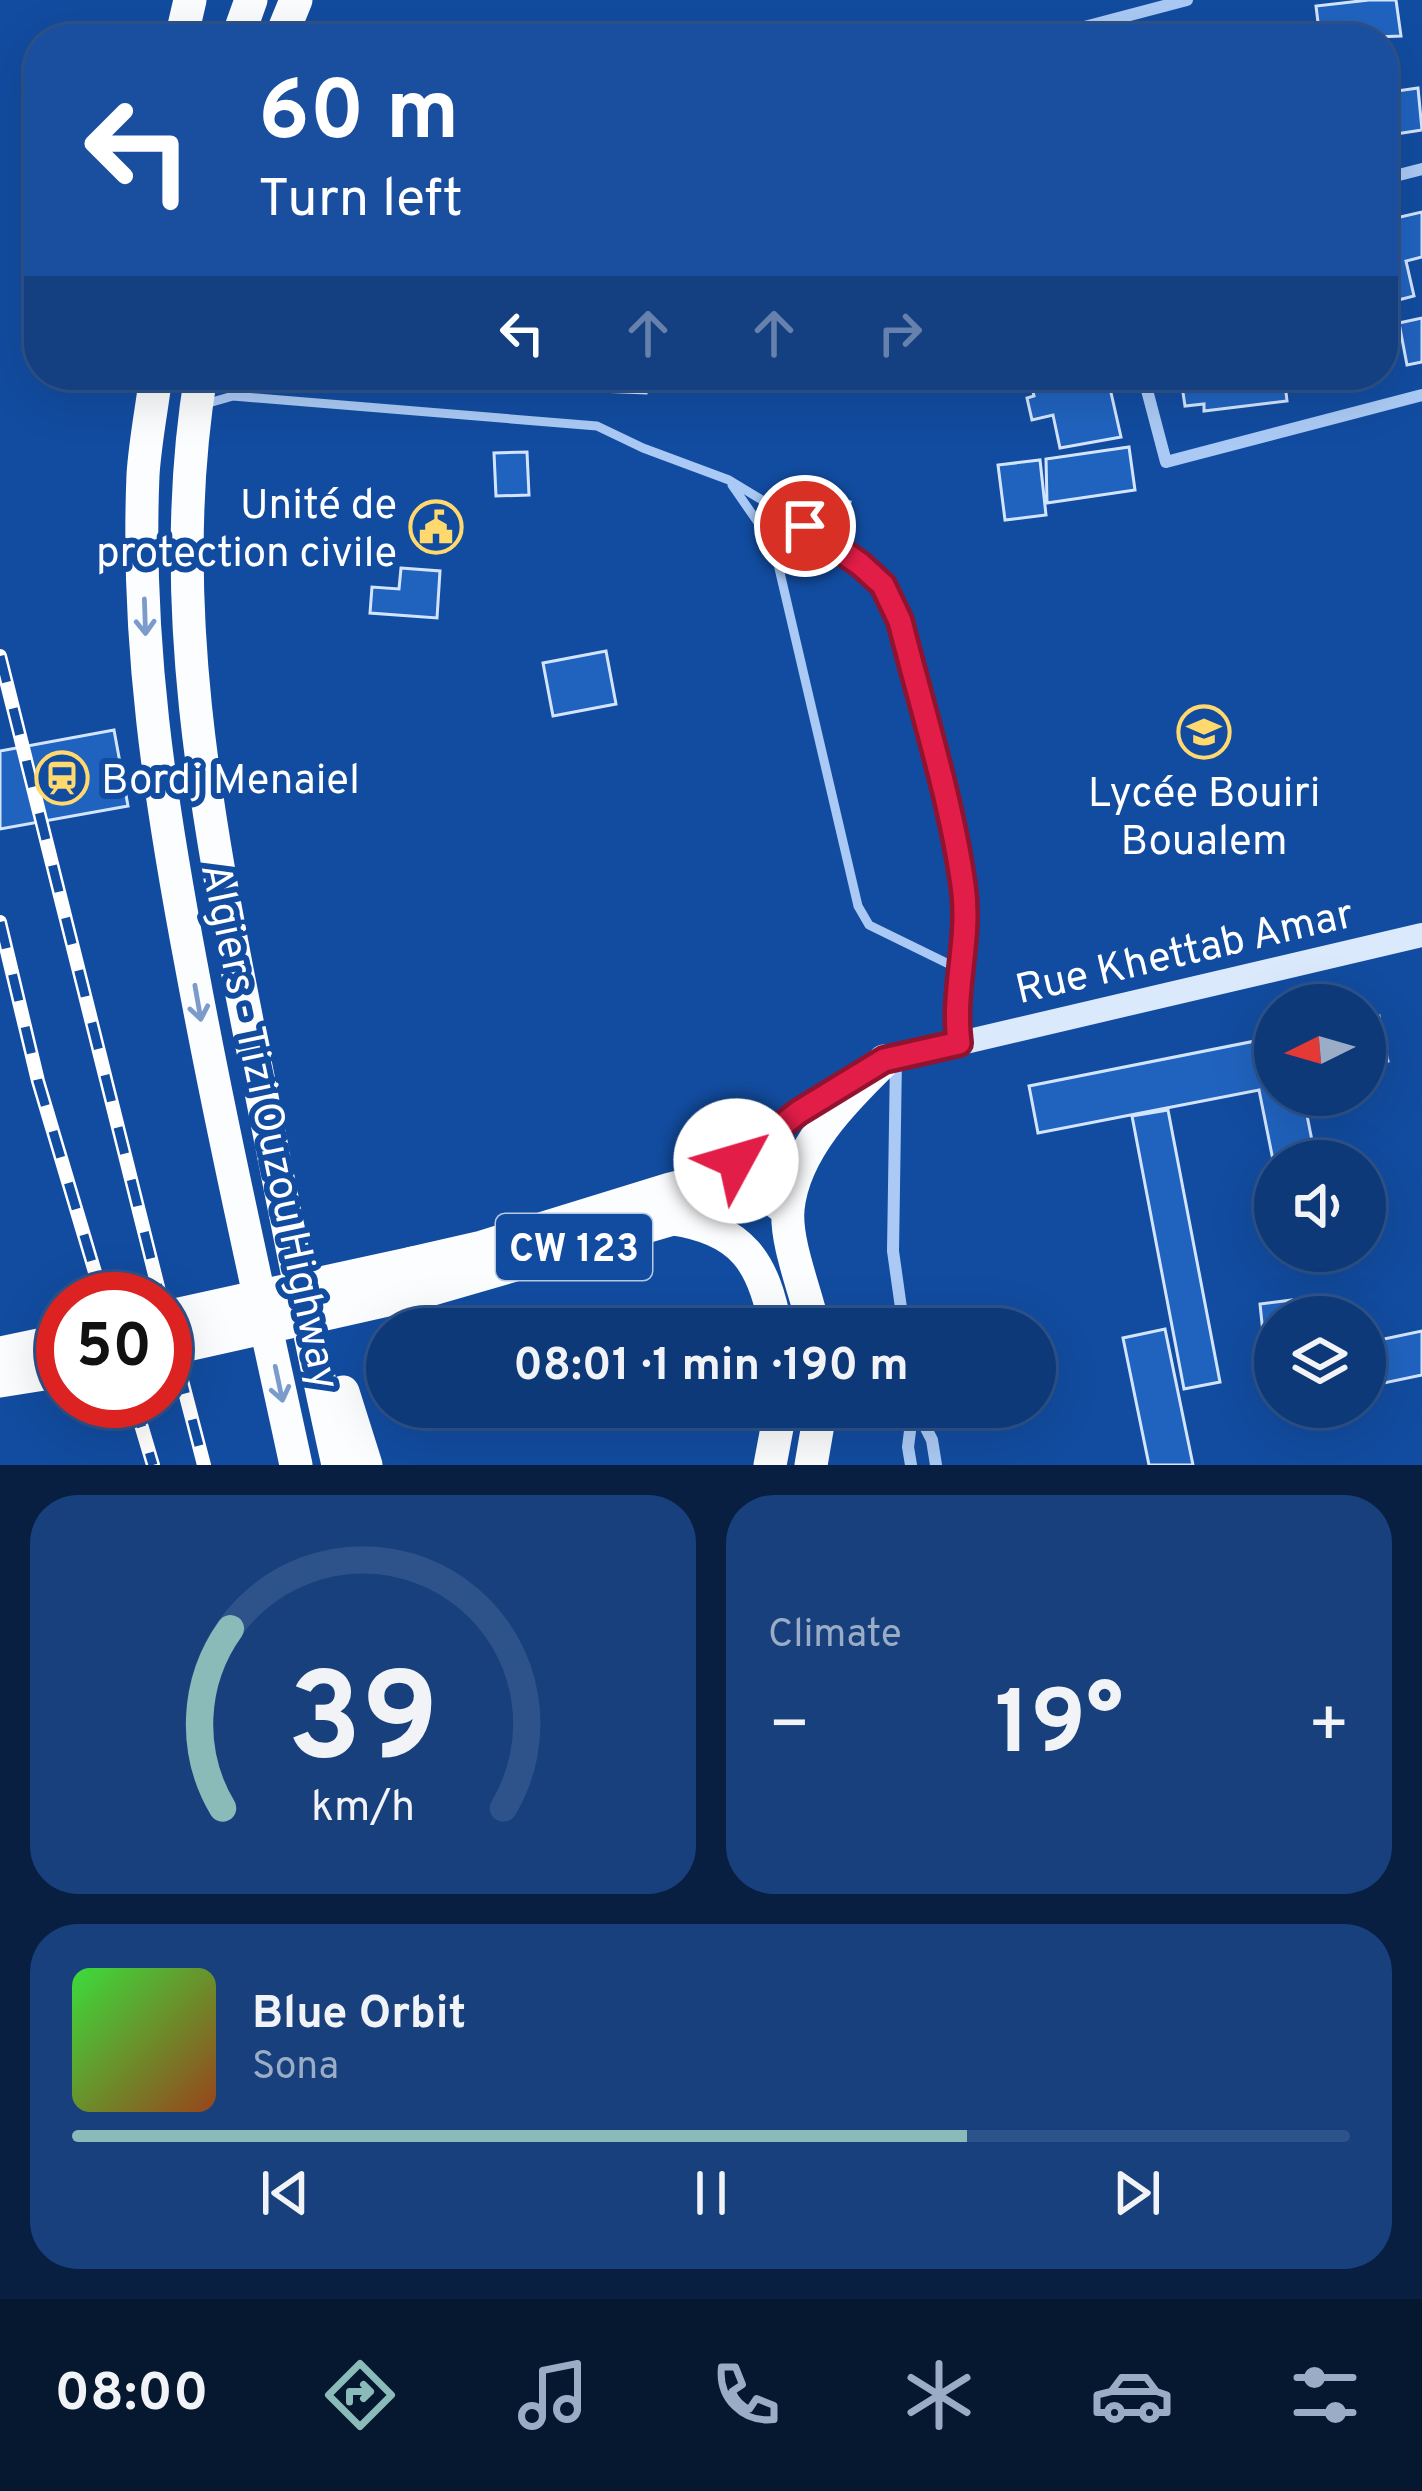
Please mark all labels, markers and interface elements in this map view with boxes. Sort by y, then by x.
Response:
text: 60 m [258,63,459,169]
icon: left [60,72,216,228]
text: Turn left [258,167,463,236]
icon: left [489,300,555,366]
icon: ahead [615,300,681,366]
icon: ahead [741,300,807,366]
icon: right [867,300,933,366]
pin [754,475,856,577]
place label: Unité de protection civile [96,481,397,582]
icon: arrive [772,493,838,559]
public building icon: Unité de protection civile [408,499,464,555]
one-way arrow [134,597,157,636]
school or university icon: Lycée Bouiri Boualem [1176,704,1232,760]
station icon: Bordj Menaiel [34,750,90,806]
place label: Bordj Menaiel [101,756,360,809]
place label: Lycée Bouiri Boualem [1088,769,1320,870]
street label: Algiers - Tizi Ouzou Highway [186,859,349,1395]
street label: Rue Khettab Amar [1011,890,1359,1019]
one-way arrow [188,983,210,1022]
north arrow [1254,984,1386,1116]
map controls [1254,984,1386,1428]
position arrow [673,1098,799,1224]
button: sound [1254,1140,1386,1272]
road number: CW 123 [496,1214,652,1280]
speed limit sign: 50 [36,1272,192,1428]
button: layers [1254,1296,1386,1428]
text: 08:01 · 1 min · 190 m [513,1339,909,1396]
one-way arrow [268,1365,291,1403]
text: Climate [768,1612,902,1661]
text: 39 [287,1647,439,1805]
text: 19° [995,1672,1123,1785]
text: − [768,1687,811,1770]
text: + [1307,1687,1350,1770]
text: km/h [311,1781,415,1835]
text: Blue Orbit [252,1987,466,2044]
text: Sona [252,2044,339,2093]
icon: previous [252,2160,318,2226]
icon: pause [678,2160,744,2226]
icon: next [1104,2160,1170,2226]
icon: directions [318,2353,402,2437]
icon: music [511,2353,595,2437]
icon: phone [704,2353,788,2437]
icon: climate [897,2353,981,2437]
icon: car [1090,2353,1174,2437]
icon: filters [1283,2353,1367,2437]
text: 08:00 [55,2361,208,2430]

